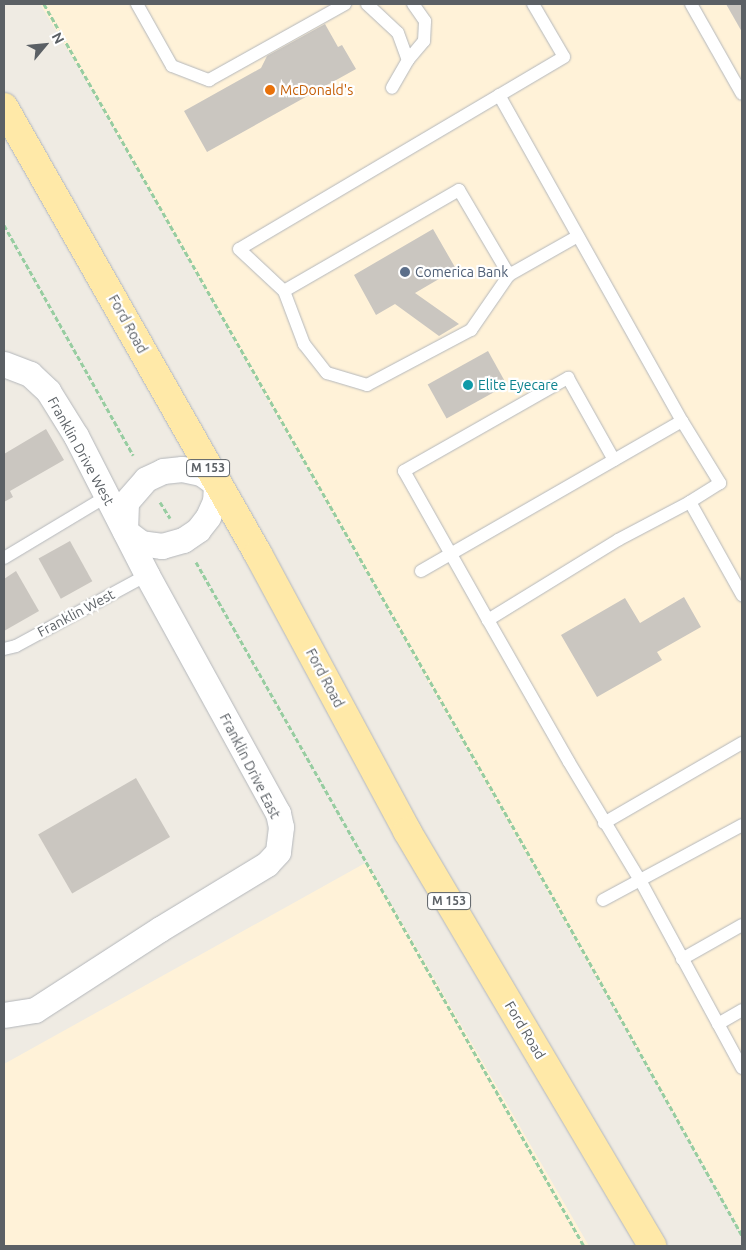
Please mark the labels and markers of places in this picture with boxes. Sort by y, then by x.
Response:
place label: McDonald's [280,82,353,98]
marker: McDonald's [264,84,276,96]
place label: Comerica Bank [415,264,508,280]
marker: Comerica Bank [399,266,411,278]
place label: Elite Eyecare [478,377,558,393]
marker: Elite Eyecare [462,379,474,391]

